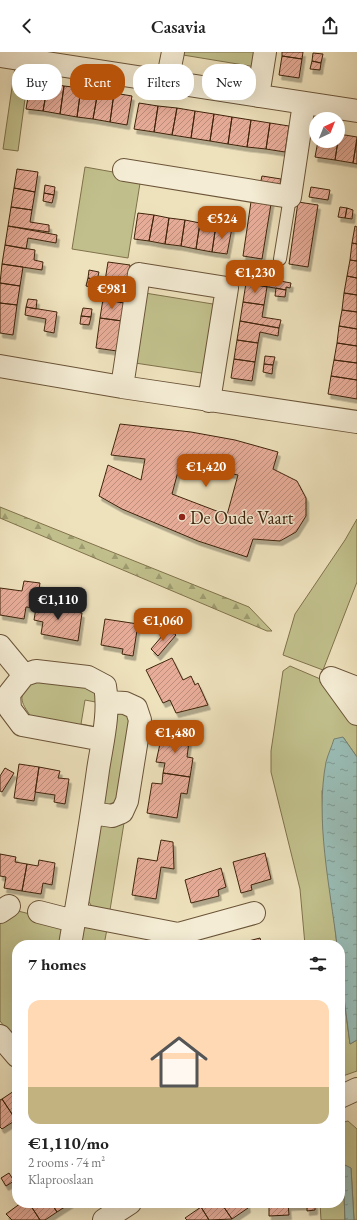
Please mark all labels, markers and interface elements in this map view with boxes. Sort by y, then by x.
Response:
icon: back [16,15,38,37]
text: Casavia [151,15,206,38]
icon: share [319,15,341,37]
chip: Buy [12,64,62,100]
chip: Rent [70,64,125,100]
chip: Filters [133,64,194,100]
chip: New [202,64,256,100]
north arrow [309,112,345,148]
map controls [309,112,345,148]
pin: €524 [198,206,246,240]
text: €524 [207,210,237,227]
pin: €1,230 [222,260,288,294]
text: €1,230 [235,264,275,281]
pin: €981 [88,276,136,310]
text: €981 [97,280,127,297]
pin: €1,420 [173,454,239,488]
text: €1,420 [186,458,226,475]
place label: De Oude Vaart [190,506,294,529]
marker: De Oude Vaart [177,512,187,522]
pin: €1,110 [25,587,91,621]
text: €1,110 [38,591,78,608]
pin: €1,060 [130,608,196,642]
text: €1,060 [143,612,183,629]
pin: €1,480 [142,720,208,754]
text: €1,480 [155,724,195,741]
text: 7 homes [28,953,86,975]
icon: filters [307,953,329,975]
icon: home [143,1026,215,1098]
text: €1,110/mo [28,1132,109,1154]
text: 2 rooms · 74 m² [28,1154,105,1171]
text: Klaprooslaan [28,1171,94,1188]

